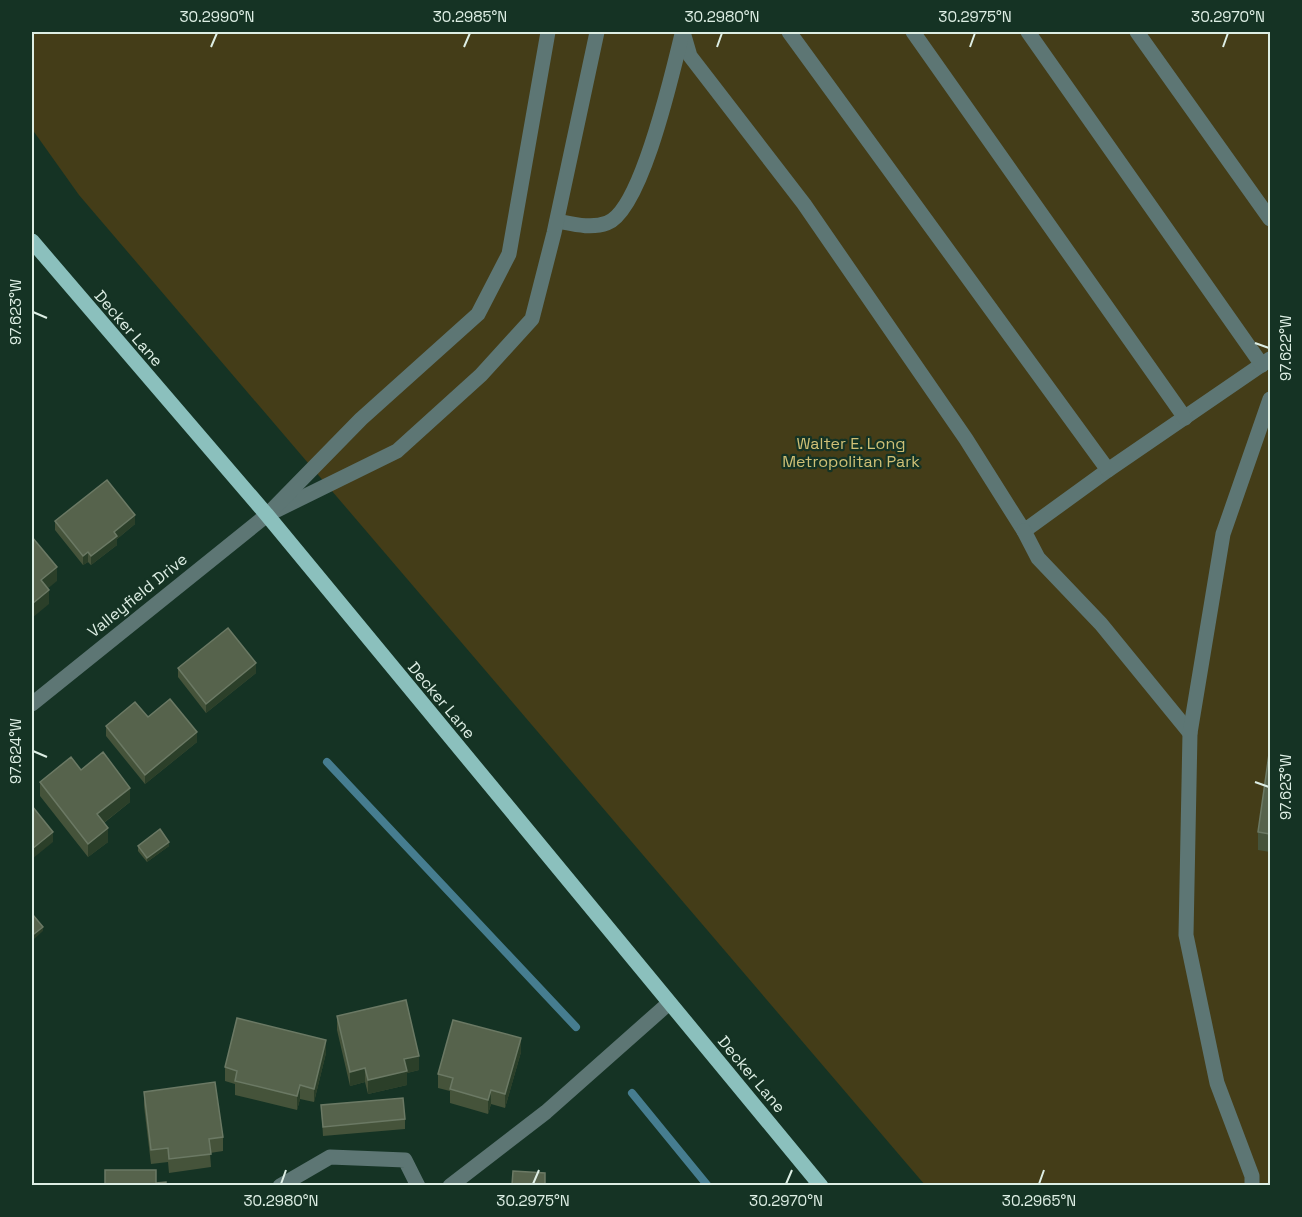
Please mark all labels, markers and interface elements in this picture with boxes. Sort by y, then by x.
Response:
text: 30.2990°N [180,7,254,26]
text: 30.2985°N [433,7,507,26]
text: 30.2980°N [684,7,760,26]
text: 30.2975°N [938,7,1012,26]
text: 30.2970°N [1191,7,1265,26]
text: 97.623°W [6,279,25,345]
street label: Decker Lane [90,286,168,371]
text: 97.622°W [1276,315,1295,381]
park label: Walter E. Long Metropolitan Park [782,433,920,472]
street label: Valleyfield Drive [83,549,191,642]
street label: Decker Lane [403,657,480,743]
text: 97.624°W [6,718,25,784]
text: 97.623°W [1276,754,1295,820]
street label: Decker Lane [713,1031,790,1117]
text: 30.2980°N [243,1191,319,1210]
text: 30.2975°N [496,1191,570,1210]
text: 30.2970°N [749,1191,823,1210]
text: 30.2965°N [1002,1191,1076,1210]

